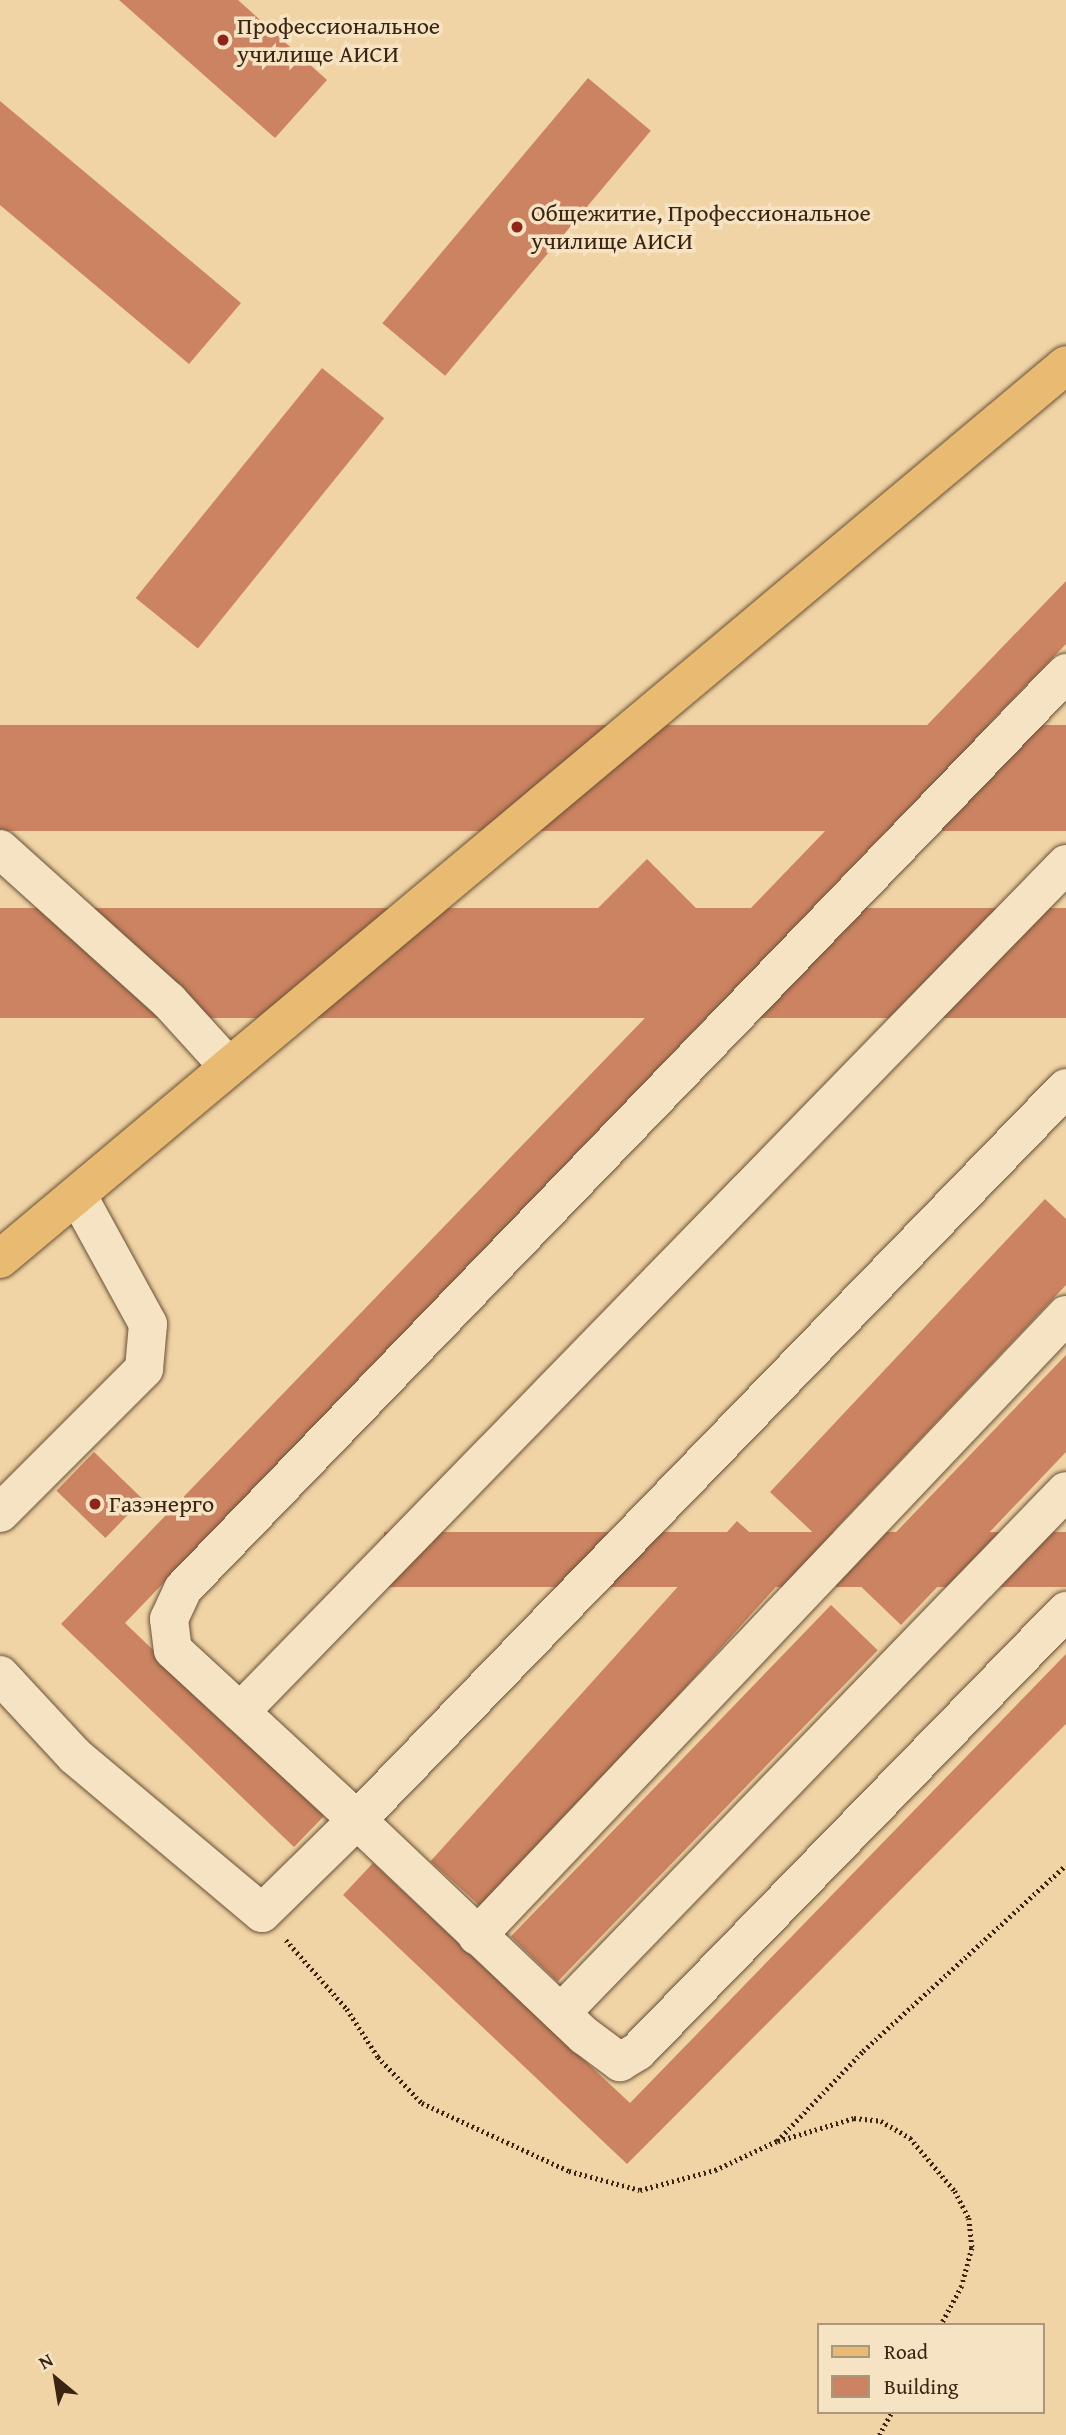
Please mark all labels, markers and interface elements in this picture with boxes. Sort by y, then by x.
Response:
place label: Профессиональное училище АИСИ [237,12,440,68]
marker: Профессиональное училище АИСИ [215,32,231,48]
place label: Общежитие, Профессиональное училище АИСИ [531,199,871,255]
marker: Общежитие, Профессиональное училище АИСИ [509,219,525,235]
place label: Газэнерго [109,1490,214,1518]
marker: Газэнерго [87,1496,103,1512]
legend [818,2323,1045,2414]
text: Road [884,2336,928,2367]
north arrow [21,2344,91,2414]
text: N [33,2346,58,2376]
text: Building [884,2371,958,2402]

